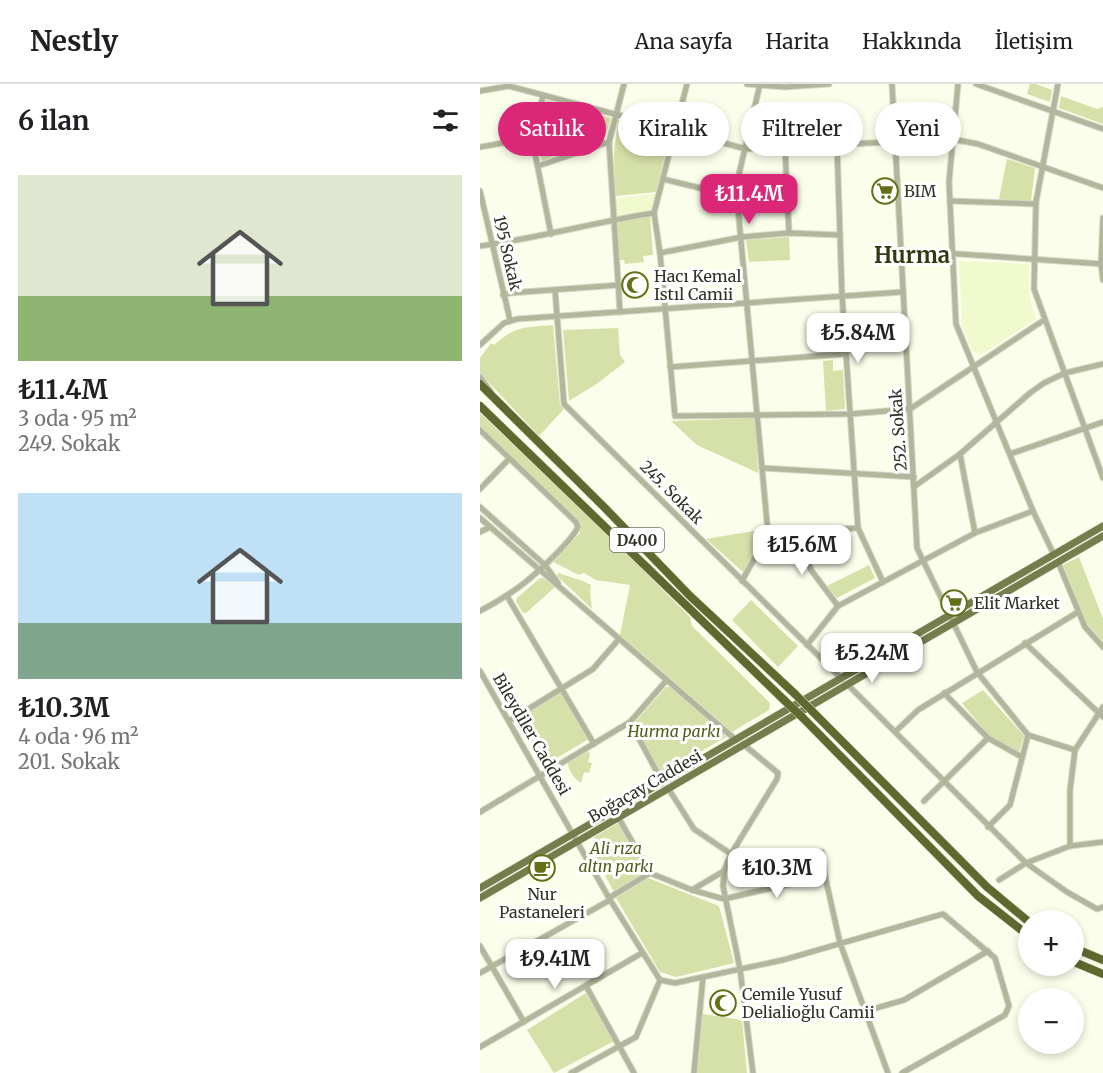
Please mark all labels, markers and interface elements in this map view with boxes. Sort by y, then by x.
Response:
text: Nestly [30,23,118,59]
text: Ana sayfa [634,28,733,55]
text: Harita [766,28,829,55]
text: Hakkında [862,28,962,55]
text: İletişim [995,28,1073,55]
chip: Satılık [498,102,606,156]
chip: Kiralık [618,102,729,156]
chip: Filtreler [741,102,863,156]
chip: Yeni [875,102,961,156]
text: 6 ilan [18,104,90,137]
icon: filters [429,104,462,137]
pin: ₺11.4M [700,174,798,225]
supermarket icon: BIM [870,176,900,206]
text: ₺11.4M [714,181,784,206]
place label: BIM [904,181,936,201]
street label: 195 Sokak [490,213,527,293]
icon: home [186,214,294,322]
district label: Hurma [874,241,950,269]
place label: Hacı Kemal Istıl Camii [654,266,741,304]
mosque icon: Hacı Kemal Istıl Camii [620,270,650,300]
pin: ₺5.84M [809,313,907,364]
text: ₺5.84M [821,320,895,345]
text: ₺11.4M [18,373,108,406]
street label: 252. Sokak [885,387,911,472]
text: 3 oda · 95 m² [18,406,137,431]
text: 249. Sokak [18,431,120,456]
street label: 245. Sokak [636,456,709,529]
pin: ₺15.6M [753,525,851,576]
road number: D400 [610,528,664,552]
icon: home [186,532,294,640]
text: ₺15.6M [767,532,837,557]
supermarket icon: Elit Market [939,588,969,618]
place label: Elit Market [974,593,1061,613]
pin: ₺5.24M [823,633,921,684]
text: ₺5.24M [835,640,909,665]
street label: Bileydiler Caddesi [489,669,575,799]
text: ₺10.3M [18,691,110,724]
park label: Hurma parkı [627,721,720,741]
text: 4 oda · 96 m² [18,724,138,749]
street label: Boğaçay Caddesi [584,745,706,827]
text: 201. Sokak [18,749,120,774]
park label: Ali rıza altın parkı [578,838,654,876]
pin: ₺10.3M [728,848,826,899]
cafe icon: Nur Pastaneleri [527,853,557,883]
text: ₺10.3M [742,855,812,880]
place label: Nur Pastaneleri [499,884,585,922]
map controls [1018,910,1084,1054]
button: + [1018,910,1084,976]
pin: ₺9.41M [506,939,604,990]
text: ₺9.41M [520,946,590,971]
place label: Cemile Yusuf Delialioğlu Camii [742,984,875,1022]
mosque icon: Cemile Yusuf Delialioğlu Camii [708,988,738,1018]
button: − [1018,988,1084,1054]

